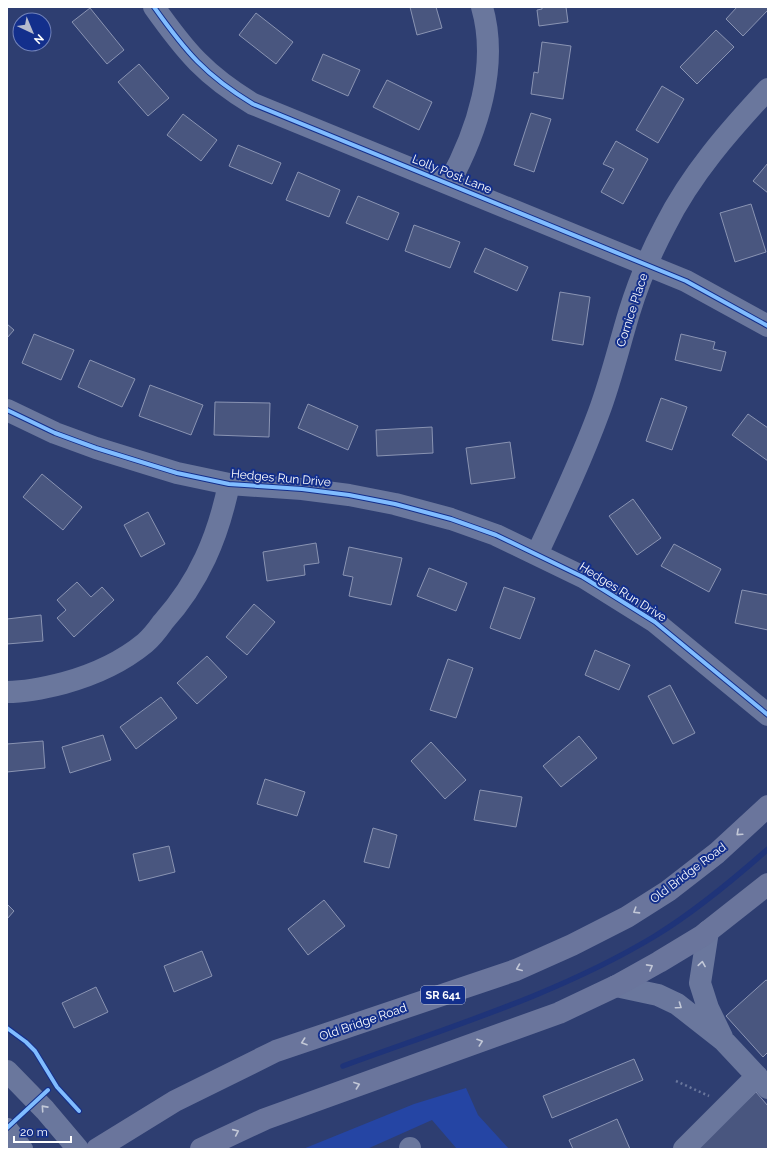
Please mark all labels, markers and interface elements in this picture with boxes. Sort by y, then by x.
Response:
north arrow [12,12,52,52]
text: N [31,31,46,46]
street label: Lolly Post Lane [410,152,494,196]
street label: Cornice Place [613,271,651,349]
street label: Hedges Run Drive [231,467,331,489]
street label: Hedges Run Drive [577,560,669,624]
one-way arrow [737,828,744,835]
street label: Old Bridge Road [647,840,729,906]
one-way arrow [633,906,640,913]
one-way arrow [697,961,706,967]
one-way arrow [516,963,524,971]
one-way arrow [646,965,653,972]
road number: SR 641 [421,986,465,1004]
street label: Old Bridge Road [318,1001,408,1043]
one-way arrow [675,1001,682,1009]
one-way arrow [300,1037,307,1046]
one-way arrow [476,1038,483,1046]
one-way arrow [353,1082,360,1090]
one-way arrow [41,1106,48,1113]
scale bar [14,1118,71,1144]
text: 20 m [20,1125,48,1139]
one-way arrow [231,1129,239,1137]

